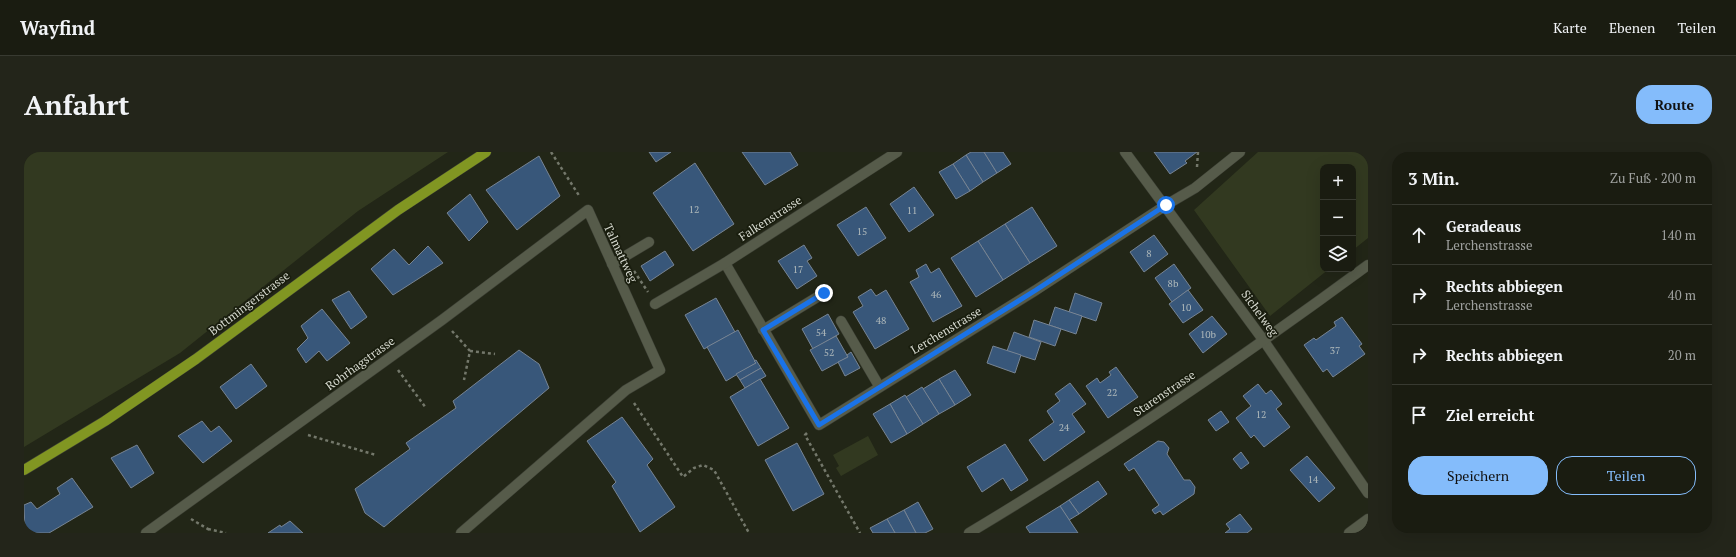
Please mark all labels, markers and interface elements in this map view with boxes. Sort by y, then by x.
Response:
text: Wayfind [20,15,95,40]
text: Karte [1553,18,1587,37]
text: Ebenen [1609,18,1655,37]
text: Teilen [1677,18,1716,37]
button: Route [1636,85,1712,124]
text: Anfahrt [24,86,130,123]
map controls [1320,164,1356,272]
button: + [1320,164,1356,200]
text: 3 Min. [1408,167,1460,190]
text: Zu Fuß · 200 m [1610,169,1696,187]
street label: Falkenstrasse [736,192,804,244]
route start [1157,196,1175,214]
button: − [1320,200,1356,236]
house number: 12 [689,203,699,216]
house number: 11 [907,204,917,217]
text: Geradeaus [1446,216,1521,236]
street label: Talmattweg [601,221,641,285]
icon: ahead [1408,224,1430,246]
house number: 15 [857,225,867,238]
text: 140 m [1661,226,1696,244]
button: layers [1320,236,1356,272]
text: Lerchenstrasse [1446,236,1532,254]
house number: 8 [1146,247,1152,260]
house number: 17 [793,263,803,276]
street label: Bottmingerstrasse [206,268,292,338]
text: Rechts abbiegen [1446,276,1563,296]
house number: 8b [1168,277,1179,290]
route end [815,284,833,302]
icon: right [1408,284,1430,306]
text: 40 m [1668,286,1696,304]
street label: Sichelweg [1238,287,1282,340]
house number: 46 [931,288,942,301]
text: Lerchenstrasse [1446,296,1532,314]
house number: 10 [1181,301,1191,314]
street label: Lerchenstrasse [908,303,984,357]
house number: 48 [876,314,886,327]
house number: 54 [816,326,827,339]
house number: 10b [1200,328,1217,341]
street label: Rohrhagstrasse [322,333,398,393]
house number: 37 [1330,344,1340,357]
icon: right [1408,344,1430,366]
text: Rechts abbiegen [1446,345,1563,365]
house number: 52 [824,346,834,359]
text: 20 m [1668,346,1696,364]
street label: Starenstrasse [1130,367,1198,419]
house number: 22 [1107,386,1117,399]
icon: arrive [1408,404,1430,426]
text: Ziel erreicht [1446,405,1534,425]
house number: 12 [1256,408,1266,421]
house number: 24 [1059,421,1070,434]
button: Speichern [1408,456,1548,495]
button: Teilen [1556,456,1696,495]
house number: 14 [1308,473,1319,486]

